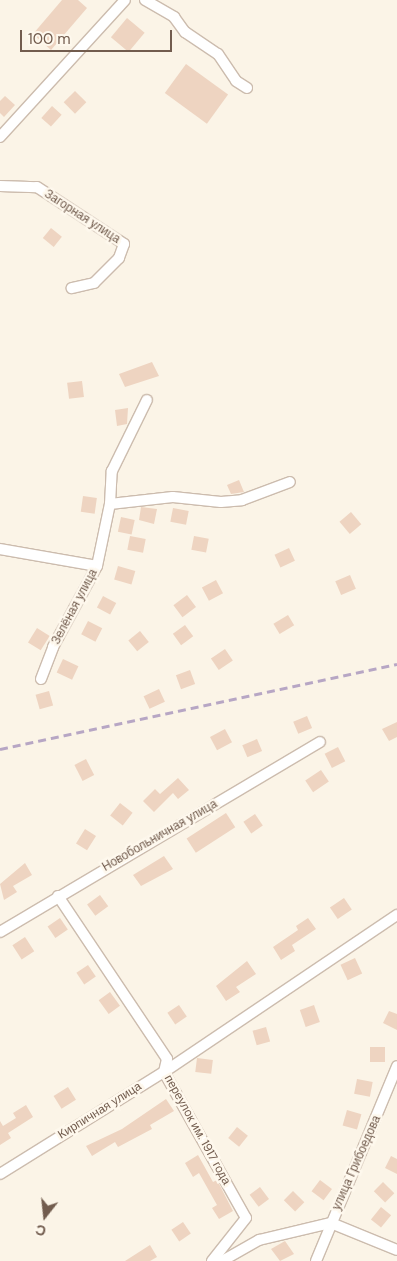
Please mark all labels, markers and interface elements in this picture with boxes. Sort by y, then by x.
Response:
scale bar [22,20,175,52]
text: 100 m [28,29,71,49]
street label: Загорная улица [41,187,123,247]
street label: Зелёная улица [49,567,101,647]
street label: Новобольничная улица [100,797,220,875]
street label: переулок им. 1917 года [161,1072,233,1188]
street label: Кирпичная улица [56,1080,144,1142]
street label: улица Грибоедова [330,1114,384,1212]
north arrow [20,1191,70,1241]
text: С [34,1220,48,1240]

